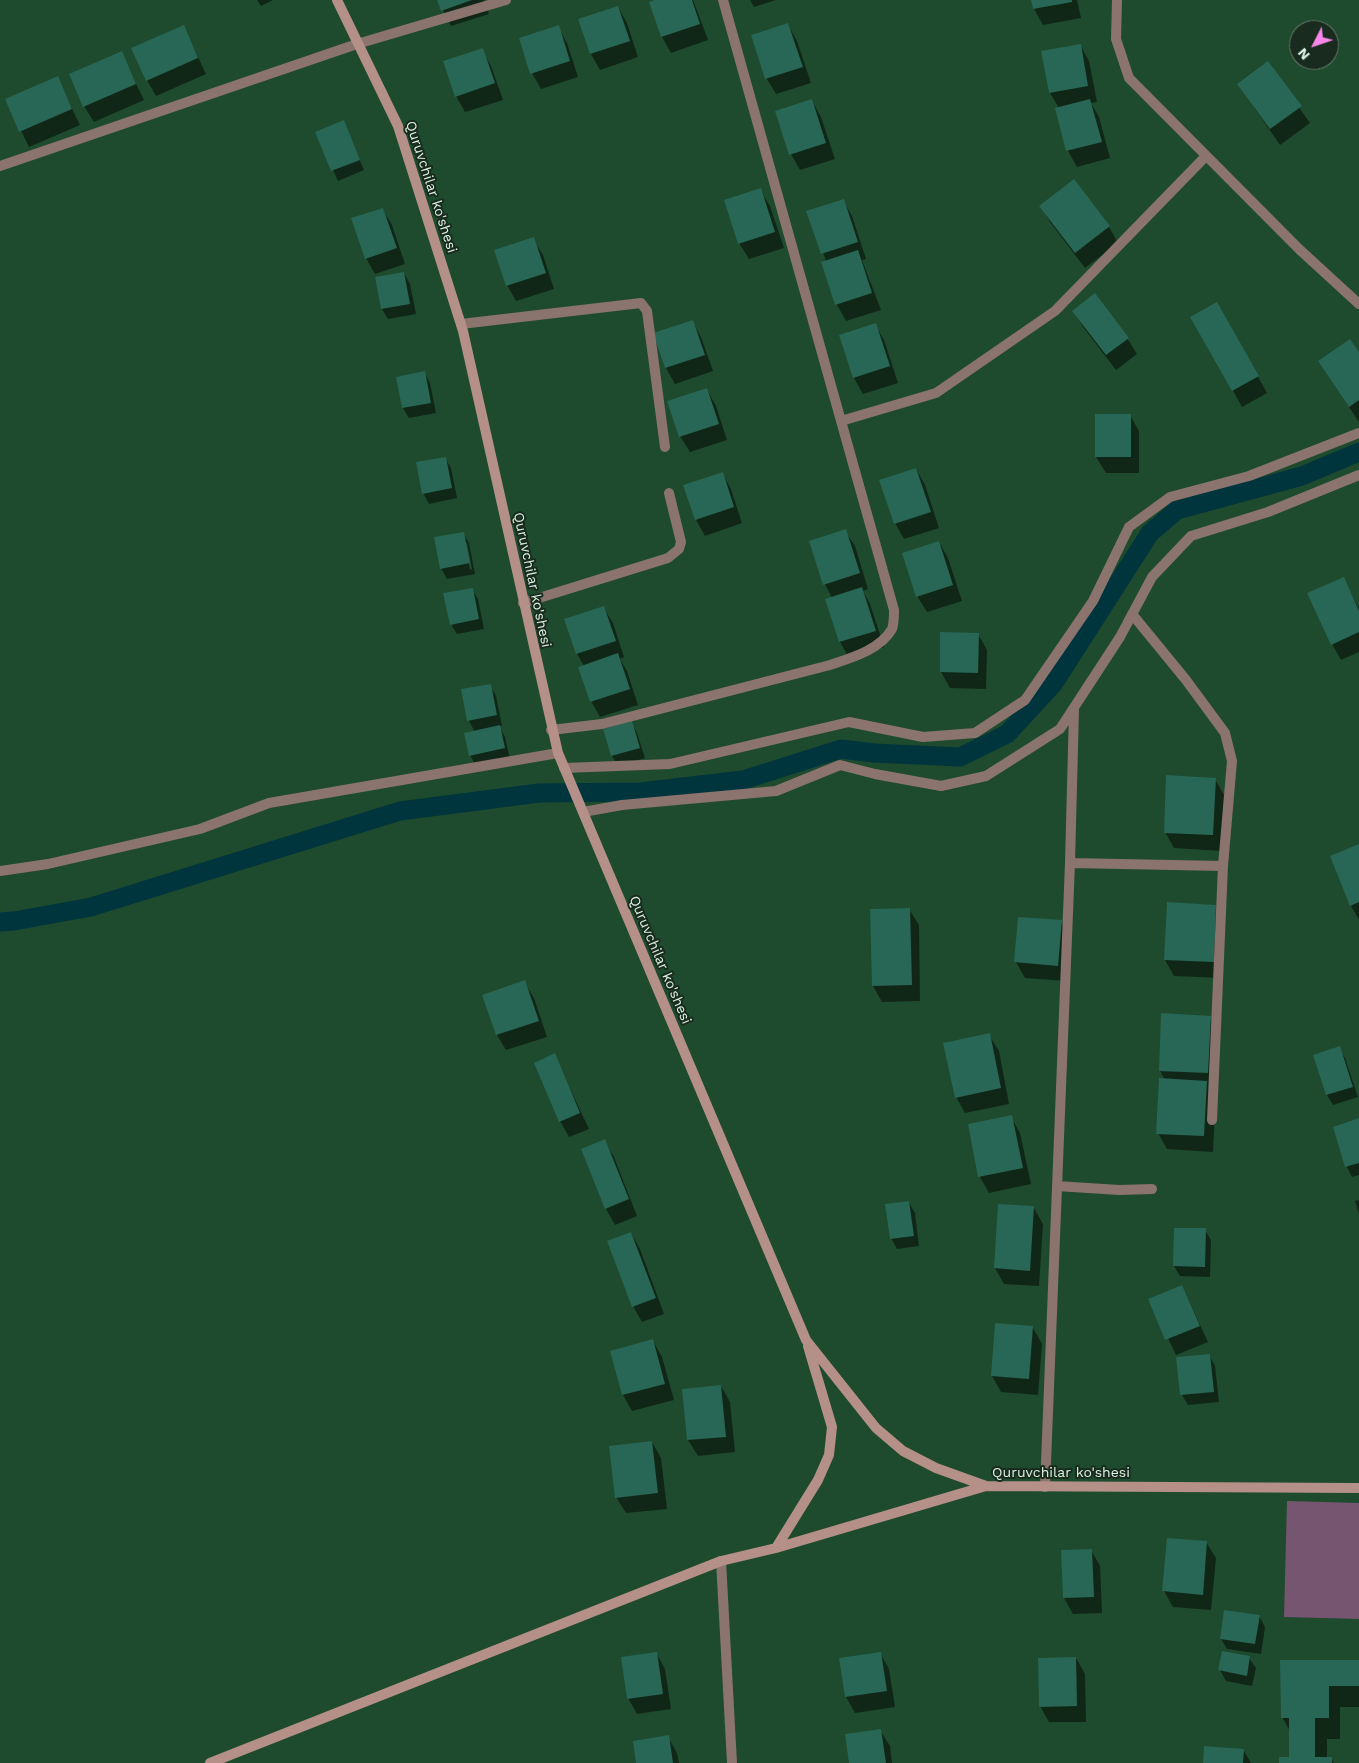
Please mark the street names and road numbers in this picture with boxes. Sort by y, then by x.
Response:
street label: Quruvchilar ko'shesi [402,119,460,255]
street label: Quruvchilar ko'shesi [509,511,555,649]
street label: Quruvchilar ko'shesi [625,893,695,1027]
street label: Quruvchilar ko'shesi [992,1465,1130,1481]

